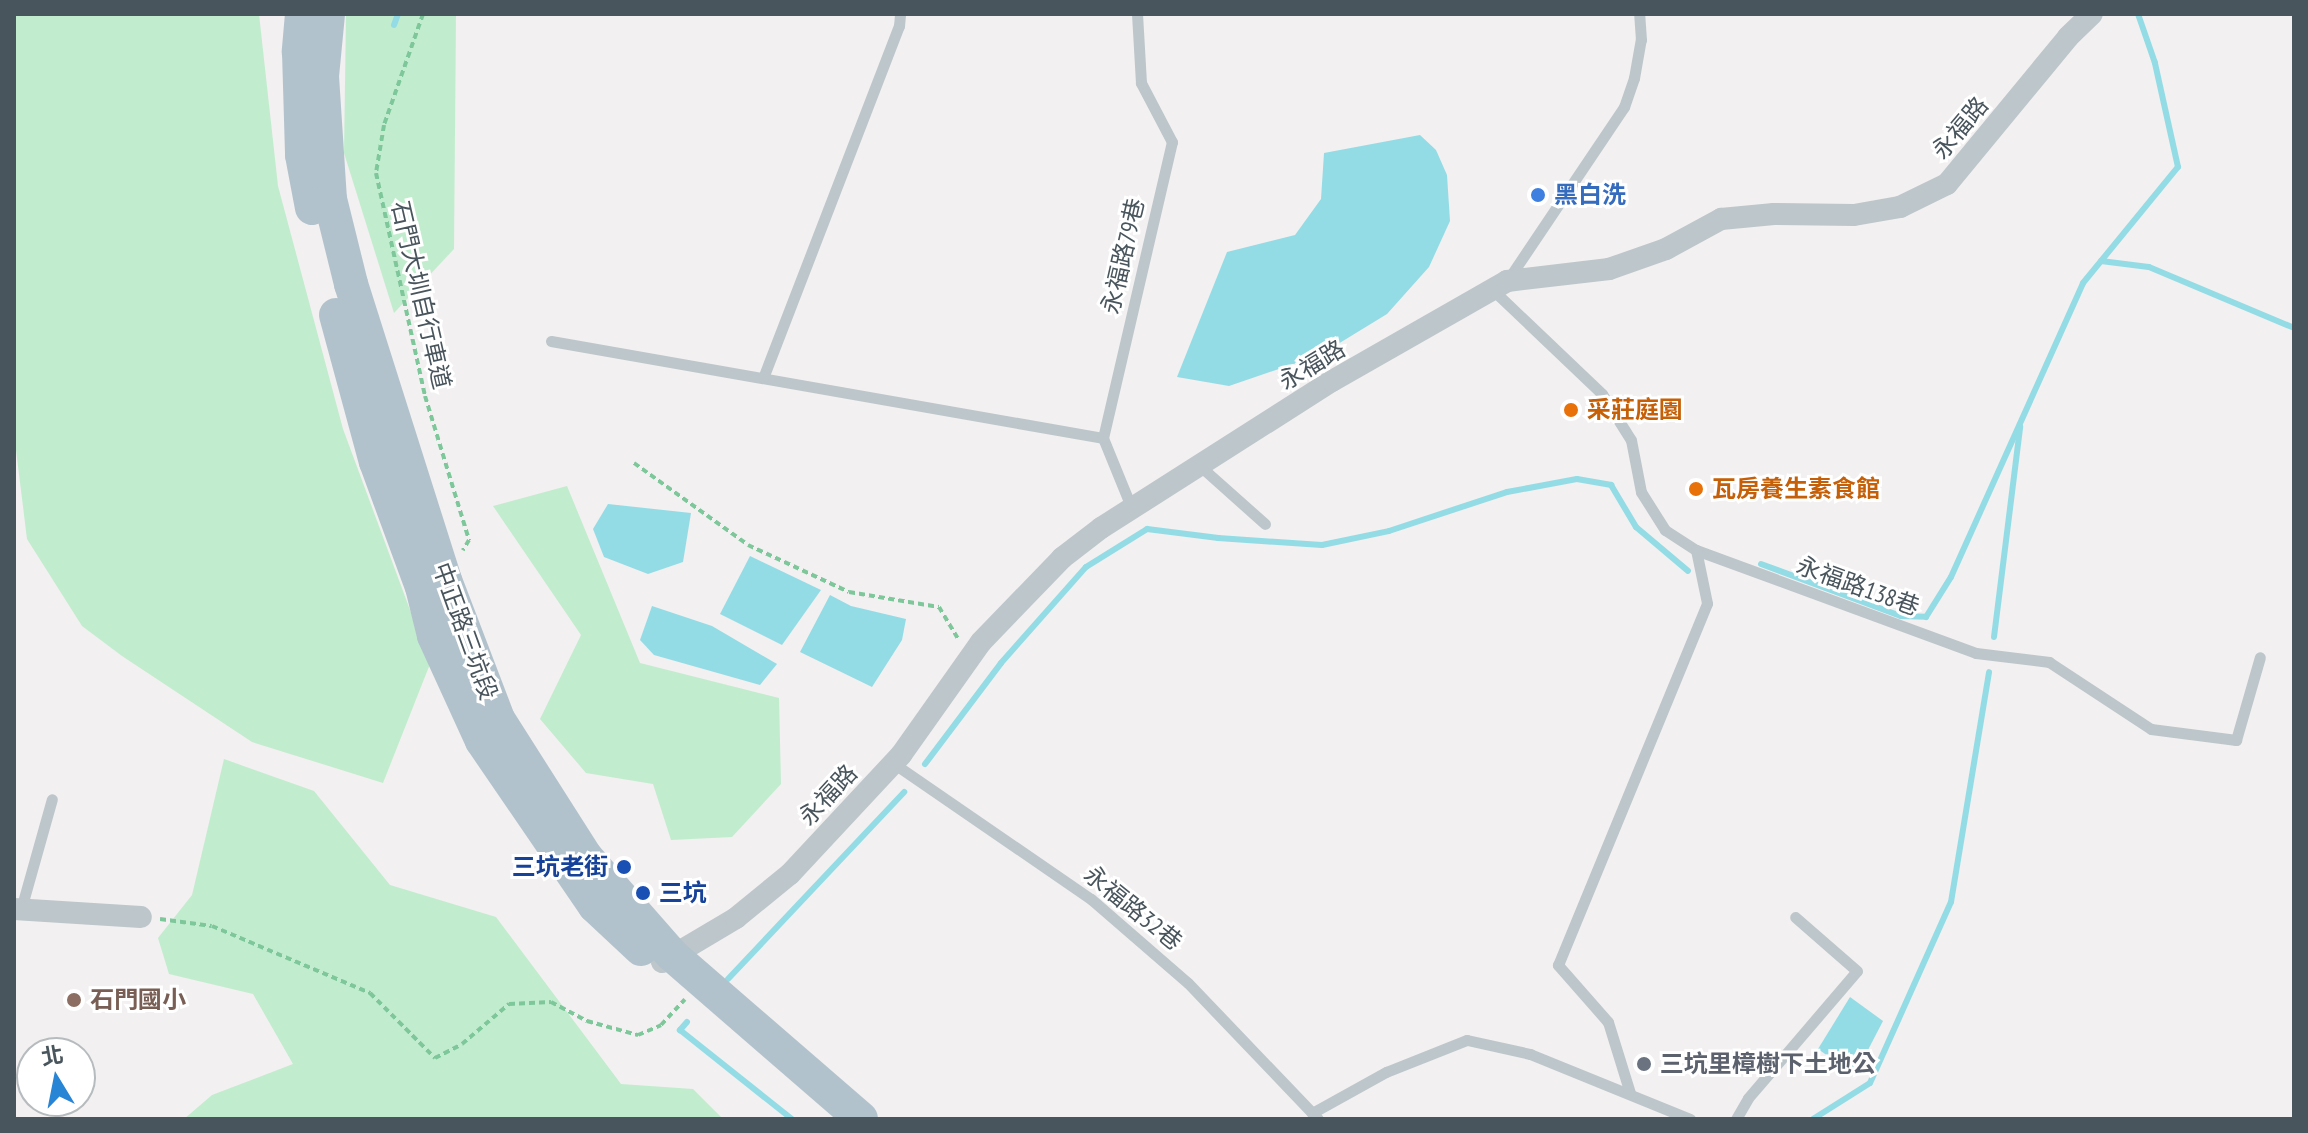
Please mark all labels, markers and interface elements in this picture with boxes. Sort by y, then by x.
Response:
street label: 永福路 [1926,91,1994,165]
place label: 黑白洗 [1554,181,1626,209]
marker: 黑白洗 [1529,186,1547,204]
street label: 永福路79巷 [1096,195,1150,317]
street label: 石門大圳自行車道 [385,198,457,392]
street label: 永福路 [1274,334,1350,396]
place label: 采莊庭園 [1587,396,1683,424]
marker: 采莊庭園 [1562,401,1580,419]
place label: 瓦房養生素食館 [1712,475,1880,503]
marker: 瓦房養生素食館 [1687,480,1705,498]
street label: 永福路138巷 [1793,551,1923,621]
street label: 中正路三坑段 [427,558,503,704]
street label: 永福路 [793,759,863,831]
place label: 三坑老街 [512,853,608,881]
marker: 三坑老街 [615,858,633,876]
street label: 永福路32巷 [1078,860,1188,956]
place label: 三坑 [659,879,707,907]
marker: 三坑 [634,884,652,902]
place label: 石門國小 [90,986,186,1014]
marker: 石門國小 [65,991,83,1009]
north arrow [16,1037,96,1117]
text: 北 [39,1040,65,1071]
place label: 三坑里樟樹下土地公 [1660,1050,1876,1078]
marker: 三坑里樟樹下土地公 [1635,1055,1653,1073]

